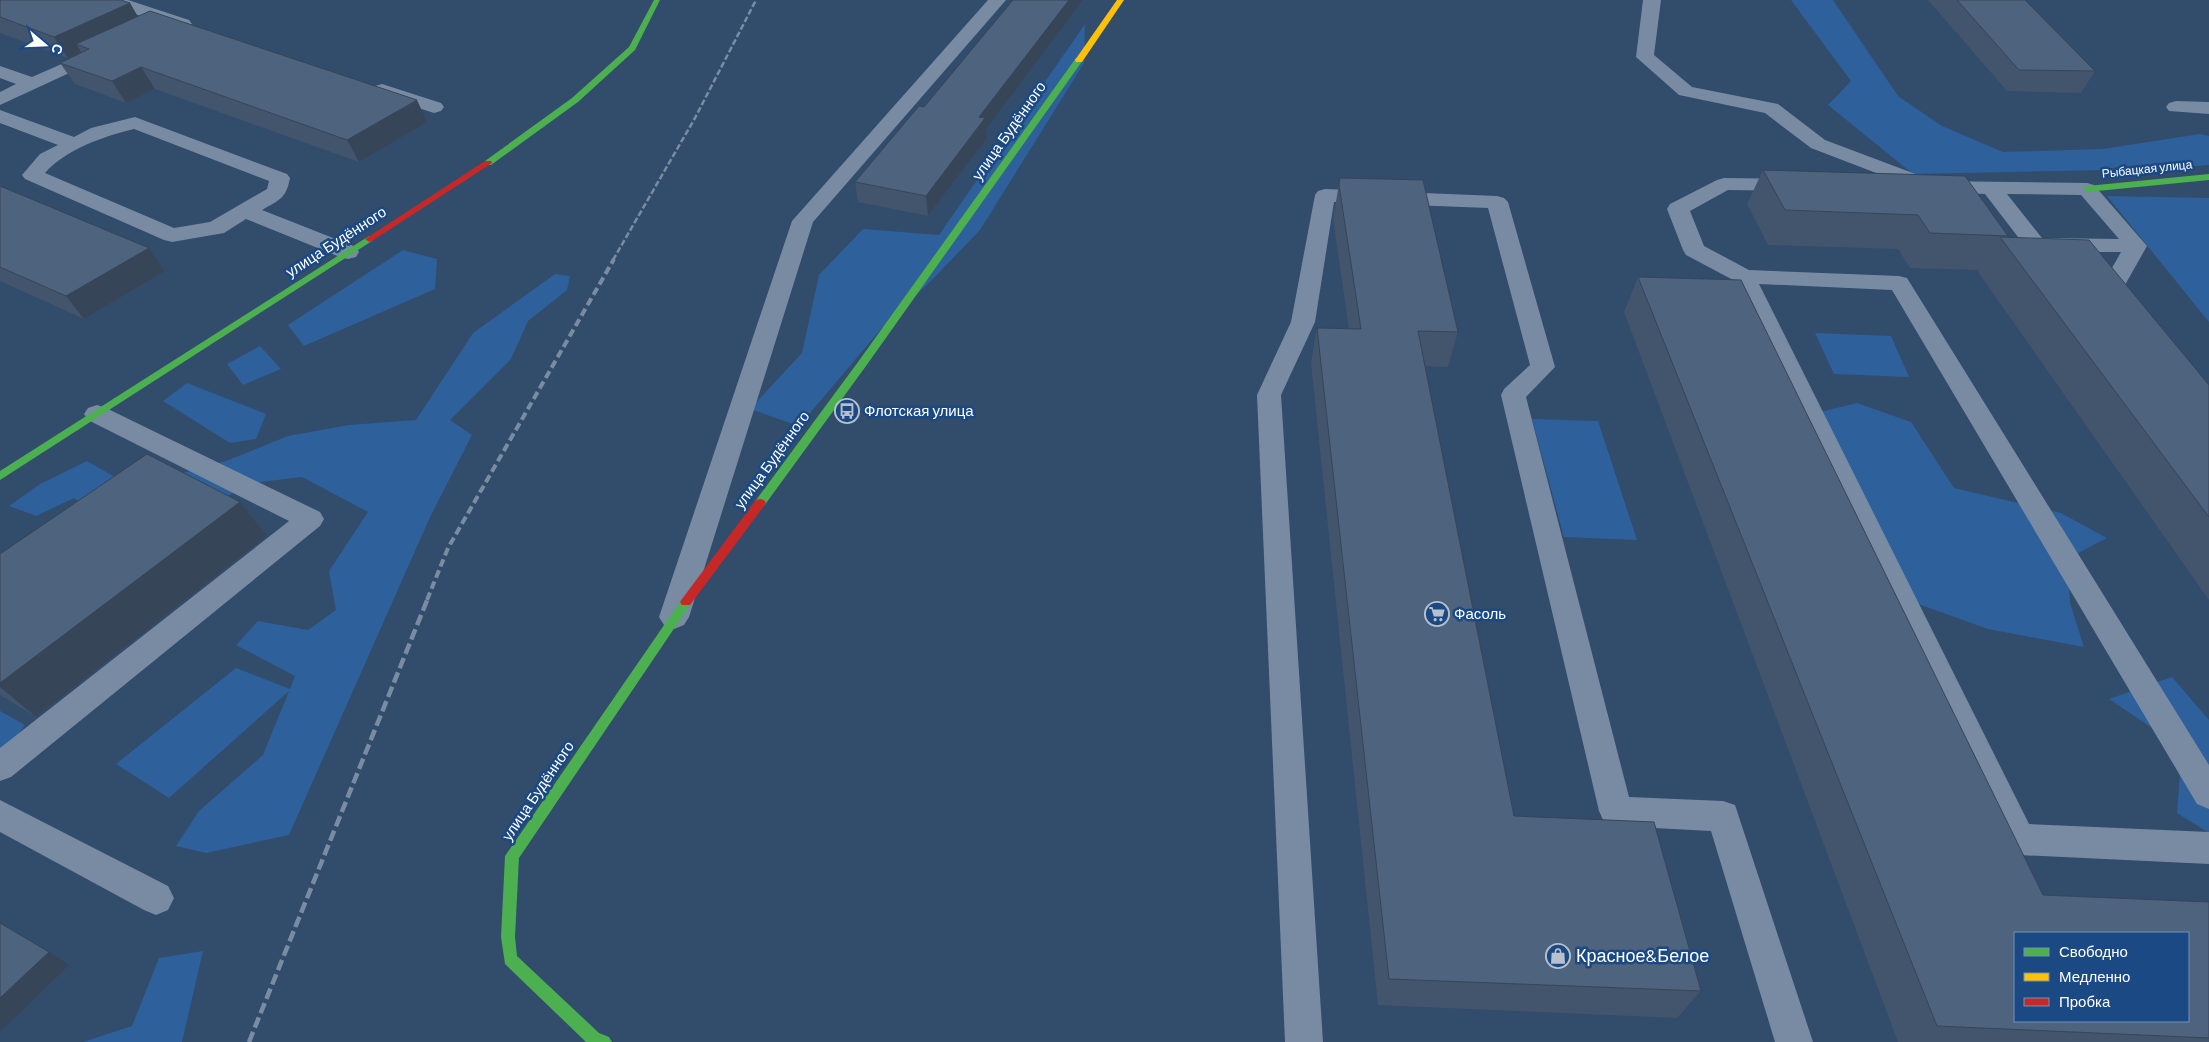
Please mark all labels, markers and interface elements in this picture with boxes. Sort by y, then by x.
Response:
north arrow [20,20,70,70]
text: С [48,42,67,57]
street label: улица Будённого [967,78,1049,183]
street label: Рыбацкая улица [2101,156,2193,181]
street label: улица Будённого [282,202,389,280]
bus stop icon: Флотская улица [834,398,860,424]
place label: Флотская улица [864,401,974,419]
street label: улица Будённого [730,407,813,512]
supermarket icon: Фасоль [1424,601,1450,627]
place label: Фасоль [1454,604,1506,622]
street label: улица Будённого [497,737,577,844]
legend [2014,932,2189,1022]
text: Свободно [2059,942,2128,960]
shop icon: Красное&Белое [1545,943,1571,969]
place label: Красное&Белое [1576,944,1709,966]
text: Медленно [2059,967,2130,985]
text: Пробка [2059,992,2111,1010]

